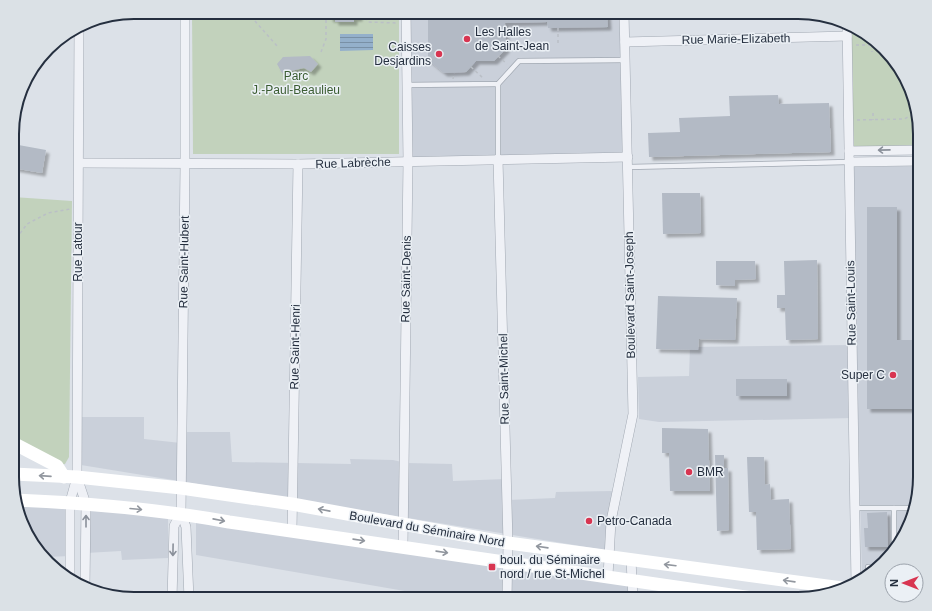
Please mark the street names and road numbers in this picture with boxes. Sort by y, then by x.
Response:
street label: Rue Marie-Elizabeth [682,31,790,47]
street label: Rue Labrèche [315,155,391,171]
street label: Rue Saint-Hubert [176,215,192,308]
street label: Rue Latour [71,222,85,282]
street label: Boulevard Saint-Joseph [622,231,638,359]
street label: Rue Saint-Denis [398,235,414,323]
street label: Rue Saint-Louis [843,260,859,346]
street label: Rue Saint-Henri [287,304,303,390]
street label: Rue Saint-Michel [496,333,512,425]
street label: Boulevard du Séminaire Nord [348,508,506,550]

